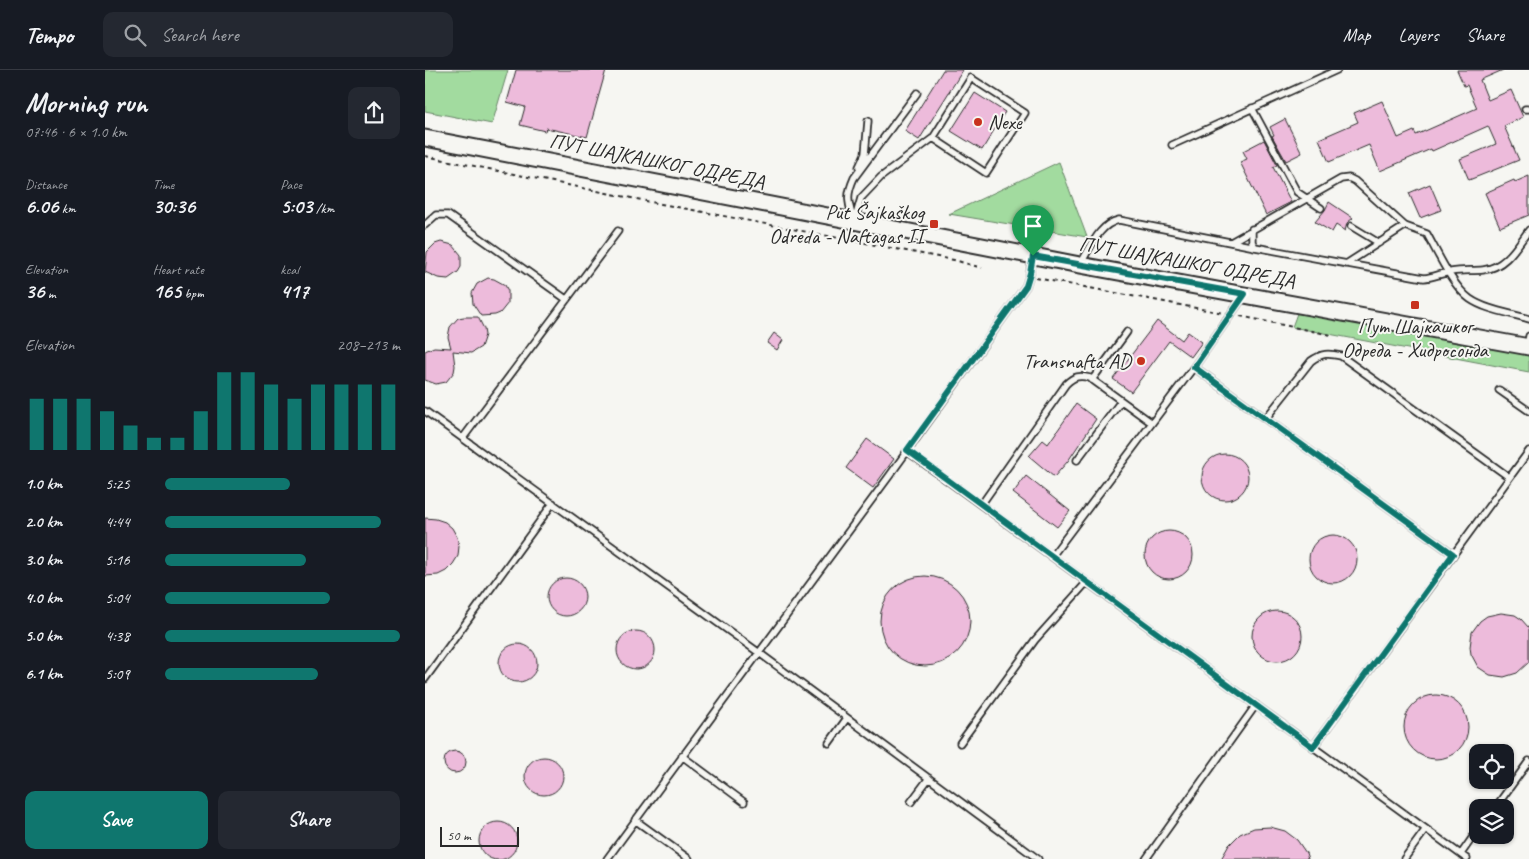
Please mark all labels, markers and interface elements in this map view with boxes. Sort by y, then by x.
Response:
search box [103,12,453,57]
text: Tempo [25,20,73,50]
icon: search [121,21,149,49]
text: Search here [161,23,239,47]
text: Map [1343,24,1371,46]
text: Layers [1399,24,1438,46]
text: Share [1466,24,1504,46]
text: Morning run [25,85,147,120]
button: share [348,87,400,139]
place label: Nexe [988,109,1023,135]
marker: Nexe [972,116,984,128]
text: 07:46 · 6 × 1.0 km [25,122,127,142]
street label: ПУТ ШАЈКАШКОГ ОДРЕДА [547,127,767,195]
text: Distance [25,176,67,193]
text: Time [153,176,174,193]
text: Pace [280,176,302,193]
text: 6.06 [25,193,58,219]
text: 30:36 [153,193,195,219]
text: 5:03 [280,193,313,219]
place label: Put Šajkaškog Odreda - Naftagas II [769,199,929,249]
text: km [58,200,75,217]
text: /km [313,200,334,217]
pin [1012,205,1054,256]
icon: arrive [1019,212,1047,240]
marker: Put Šajkaškog Odreda - Naftagas II [928,218,940,230]
street label: ПУТ ШАЈКАШКОГ ОДРЕДА [1077,230,1297,294]
text: Elevation [25,261,68,278]
text: Heart rate [153,261,204,278]
text: kcal [280,261,299,278]
text: 36 [25,278,44,304]
text: 165 [153,278,181,304]
text: 417 [280,278,309,304]
text: m [44,285,56,302]
text: bpm [181,285,204,302]
marker: Пут Шајкашког Одреда - Хидросонда [1409,299,1421,311]
place label: Пут Шајкашког Одреда - Хидросонда [1342,313,1489,363]
text: Elevation [25,335,74,355]
text: 208–213 m [337,335,400,355]
place label: Transnafta AD [1023,348,1133,374]
marker: Transnafta AD [1135,355,1147,367]
text: 1.0 km [25,474,62,494]
text: 5:25 [105,474,130,494]
text: 2.0 km [25,512,62,532]
text: 4:44 [105,512,130,532]
text: 3.0 km [25,550,62,570]
text: 5:16 [105,550,130,570]
text: 4.0 km [25,588,62,608]
text: 5:04 [105,588,130,608]
text: 5.0 km [25,626,62,646]
text: 4:38 [105,626,130,646]
text: 6.1 km [25,664,63,684]
text: 5:09 [105,664,130,684]
map controls [1469,744,1514,844]
button: locate [1469,744,1514,789]
button: Save [25,791,208,849]
button: Share [218,791,400,849]
button: layers [1469,799,1514,844]
scale bar [440,824,519,847]
text: 50 m [447,827,471,844]

